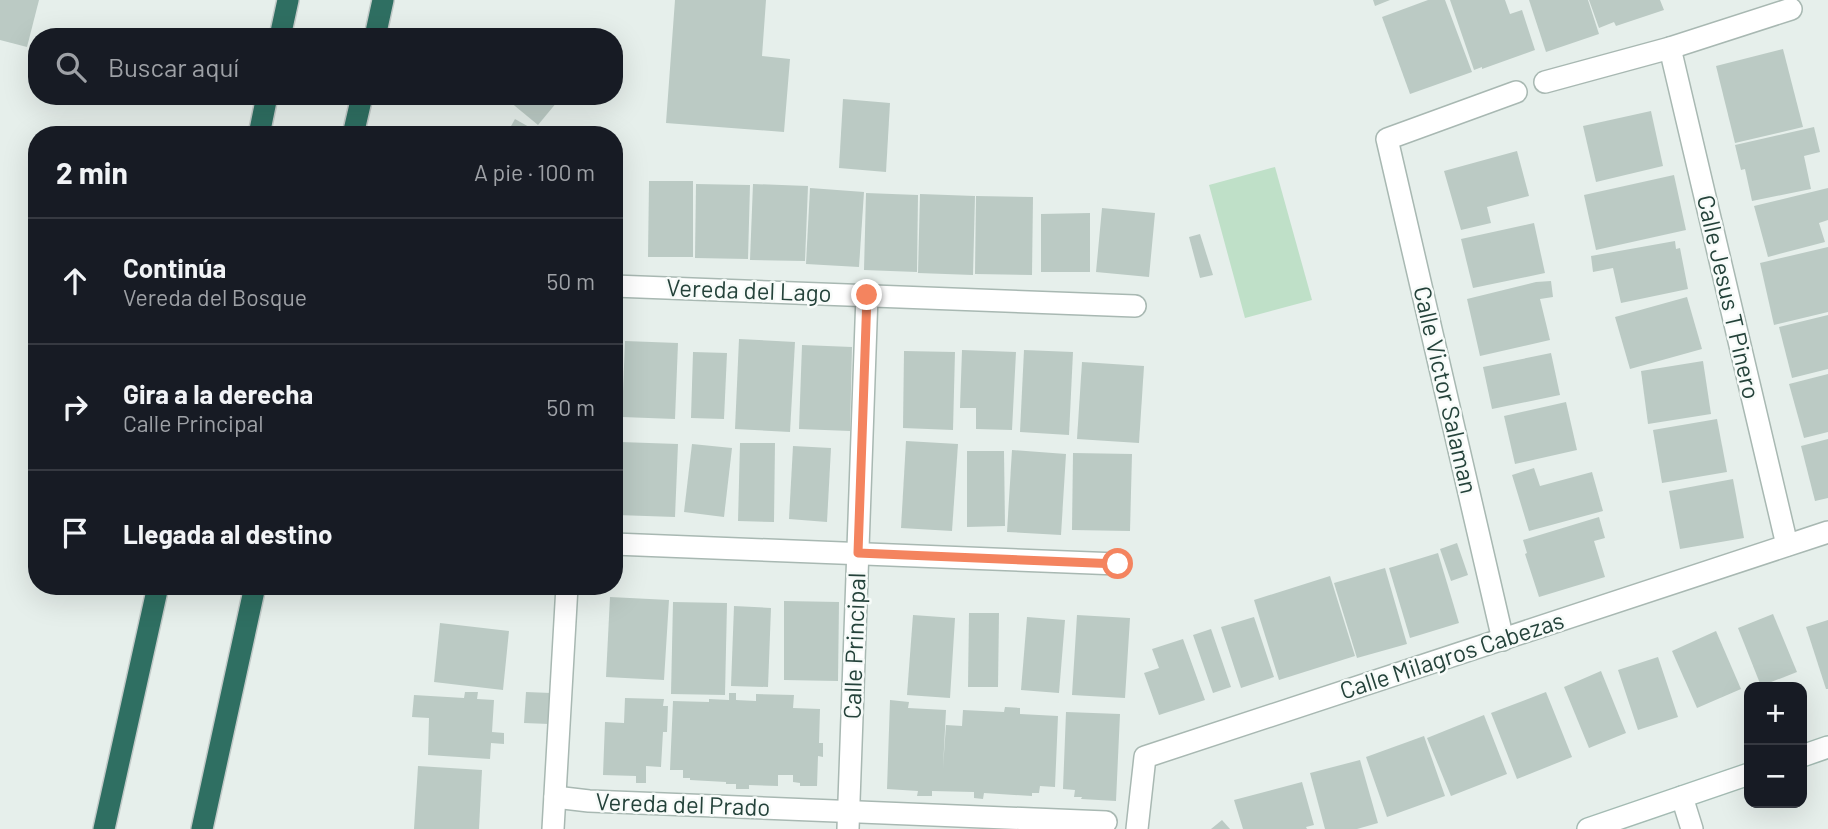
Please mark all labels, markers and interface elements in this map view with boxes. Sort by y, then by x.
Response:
search box [28,28,623,105]
icon: search [52,48,90,86]
text: Buscar aquí [108,51,239,82]
text: 2 min [56,154,128,190]
text: A pie · 100 m [474,158,595,186]
street label: Calle Jesus T Pinero [1692,192,1767,402]
text: Continúa [123,252,226,283]
icon: ahead [56,262,94,300]
text: 50 m [547,267,595,295]
street label: Vereda del Lago [666,272,832,307]
route end [851,279,882,310]
text: Vereda del Bosque [123,283,307,311]
street label: Calle Victor Salaman [1408,283,1484,496]
text: Gira a la derecha [123,378,313,409]
icon: right [56,388,94,426]
text: 50 m [547,393,595,421]
text: Calle Principal [123,409,264,437]
icon: arrive [56,514,94,552]
text: Llegada al destino [123,518,332,549]
route start [1102,548,1133,579]
street label: Calle Principal [836,572,871,720]
street label: Calle Milagros Cabezas [1336,605,1567,705]
map controls [1744,682,1807,808]
button: + [1744,682,1807,745]
button: − [1744,745,1807,808]
street label: Vereda del Prado [595,786,771,821]

